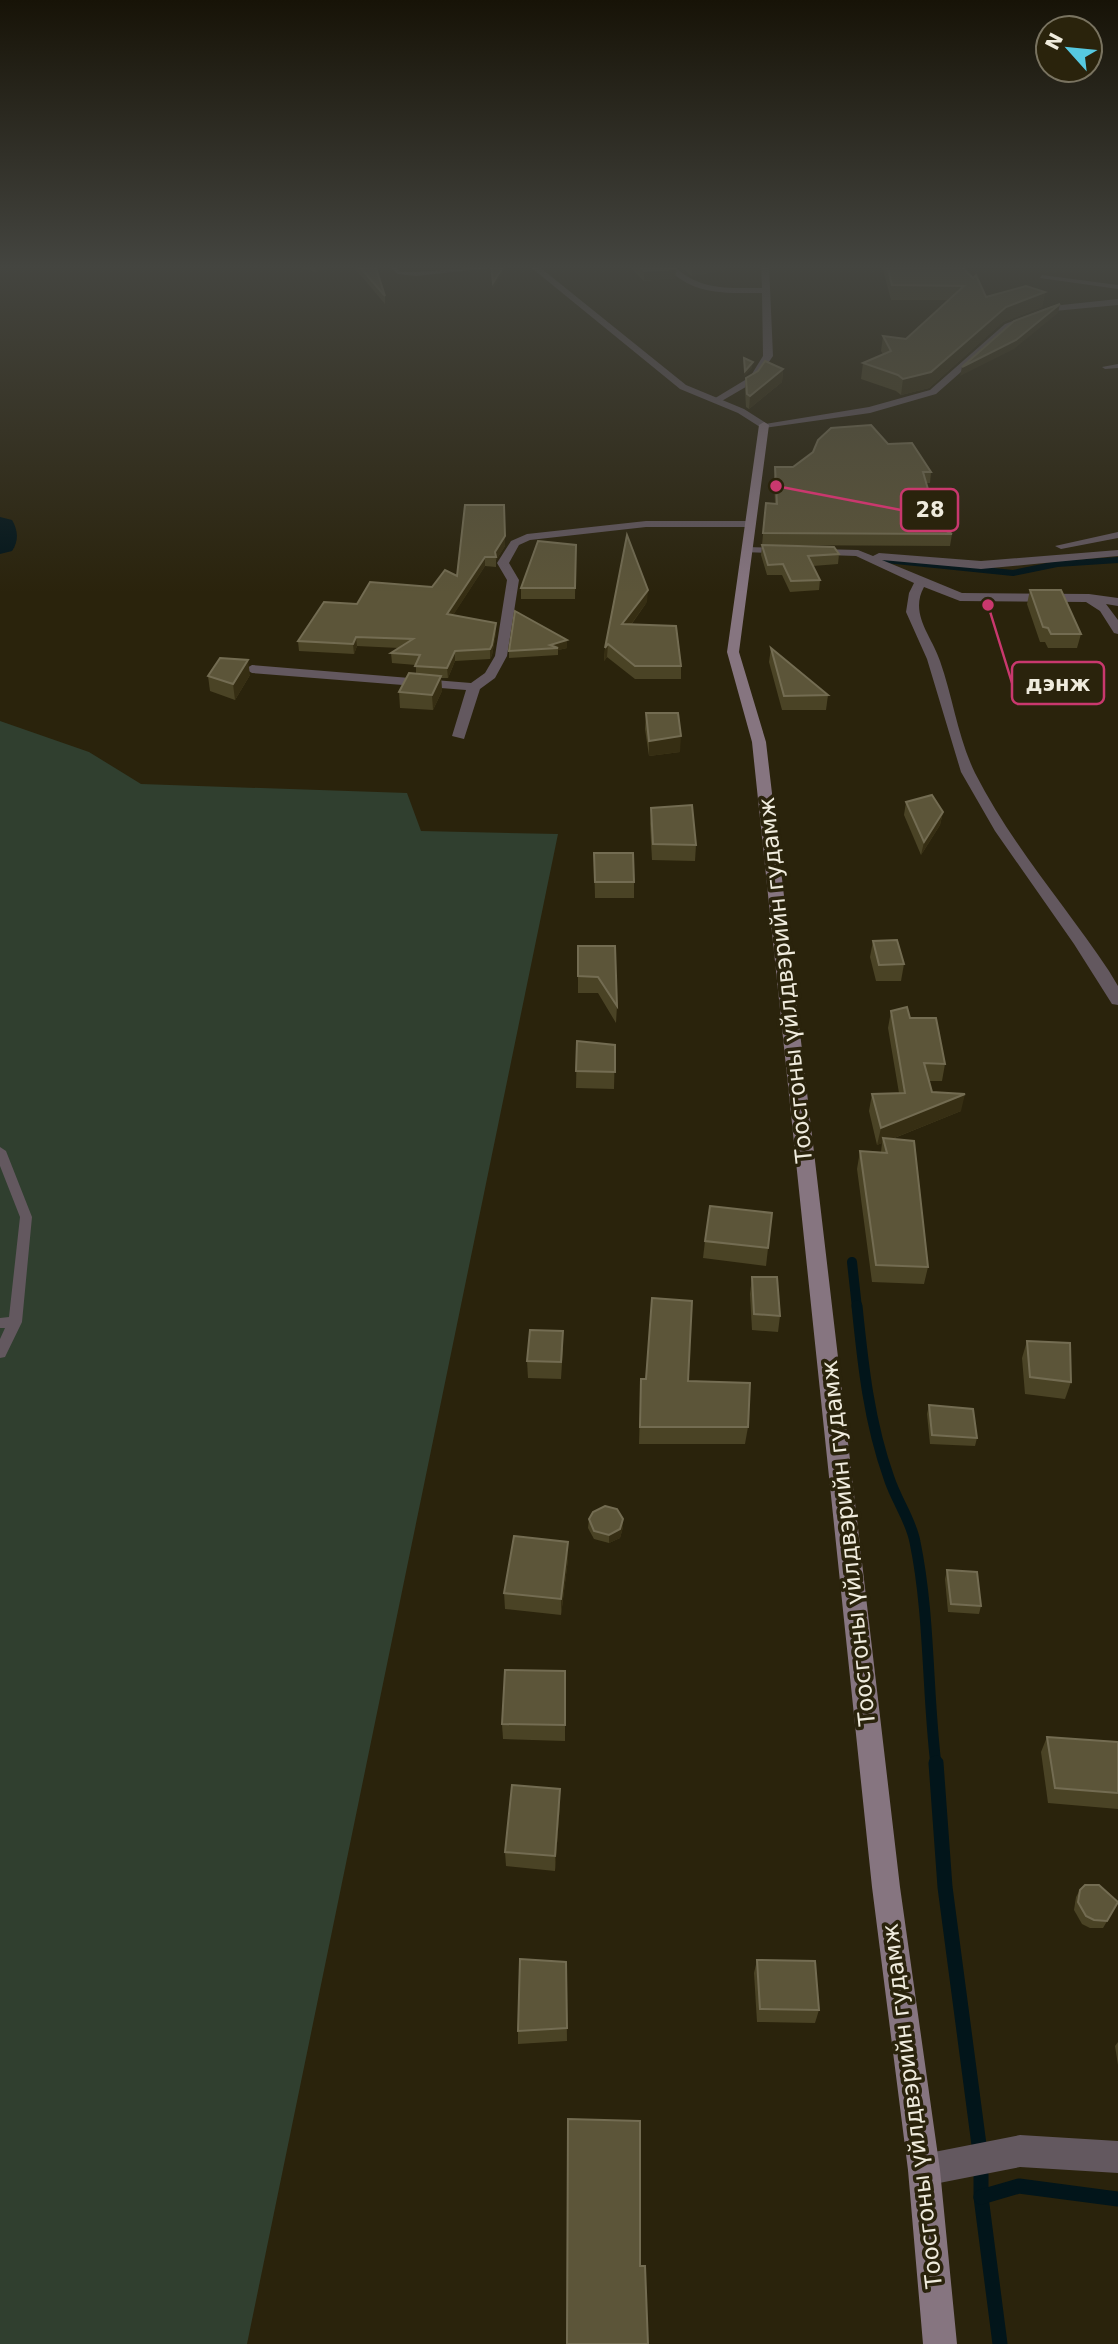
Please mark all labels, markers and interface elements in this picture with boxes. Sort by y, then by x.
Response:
north arrow [1034,14,1104,84]
text: N [1040,29,1067,53]
callout: 28 [901,489,958,531]
text: 28 [915,498,945,522]
callout: дэнж [1012,662,1104,704]
text: дэнж [1026,672,1091,696]
street label: Тоосгоны үйлдвэрийн гудамж [753,796,817,1165]
street label: Тоосгоны үйлдвэрийн гудамж [816,1359,880,1728]
street label: Тоосгоны үйлдвэрийн гудамж [877,1922,947,2291]

